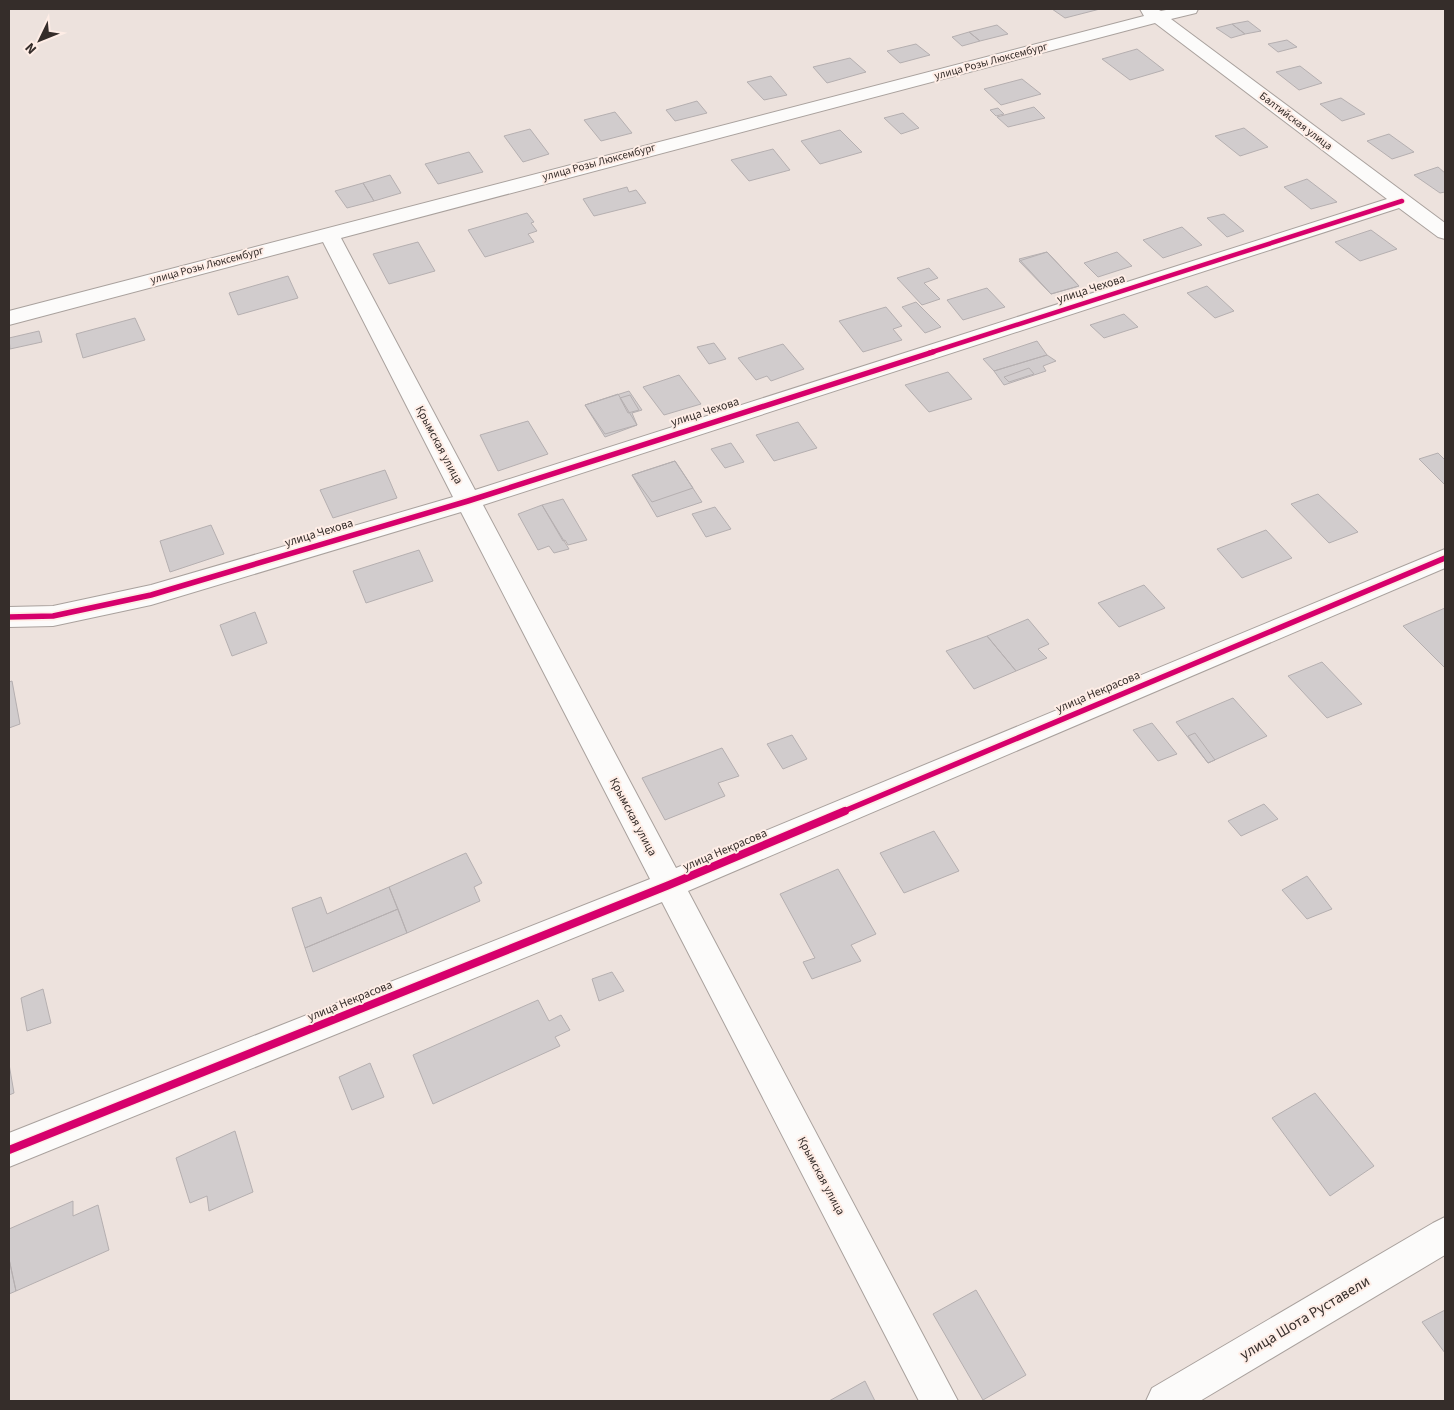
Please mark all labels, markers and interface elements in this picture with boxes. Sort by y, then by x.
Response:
north arrow [15,15,65,65]
text: N [21,38,42,58]
street label: улица Розы Люксембург [933,39,1050,83]
street label: Балтийская улица [1256,89,1336,153]
street label: улица Розы Люксембург [541,140,658,184]
street label: улица Розы Люксембург [149,243,266,287]
street label: улица Чехова [1055,270,1127,308]
street label: улица Чехова [669,393,741,431]
street label: Крымская улица [411,403,467,487]
street label: улица Чехова [283,515,355,551]
street label: улица Некрасова [1053,667,1143,717]
street label: Крымская улица [605,775,661,859]
street label: улица Некрасова [680,825,770,875]
street label: улица Некрасова [305,976,395,1026]
street label: Крымская улица [793,1134,849,1218]
street label: улица Шота Руставели [1236,1271,1374,1365]

